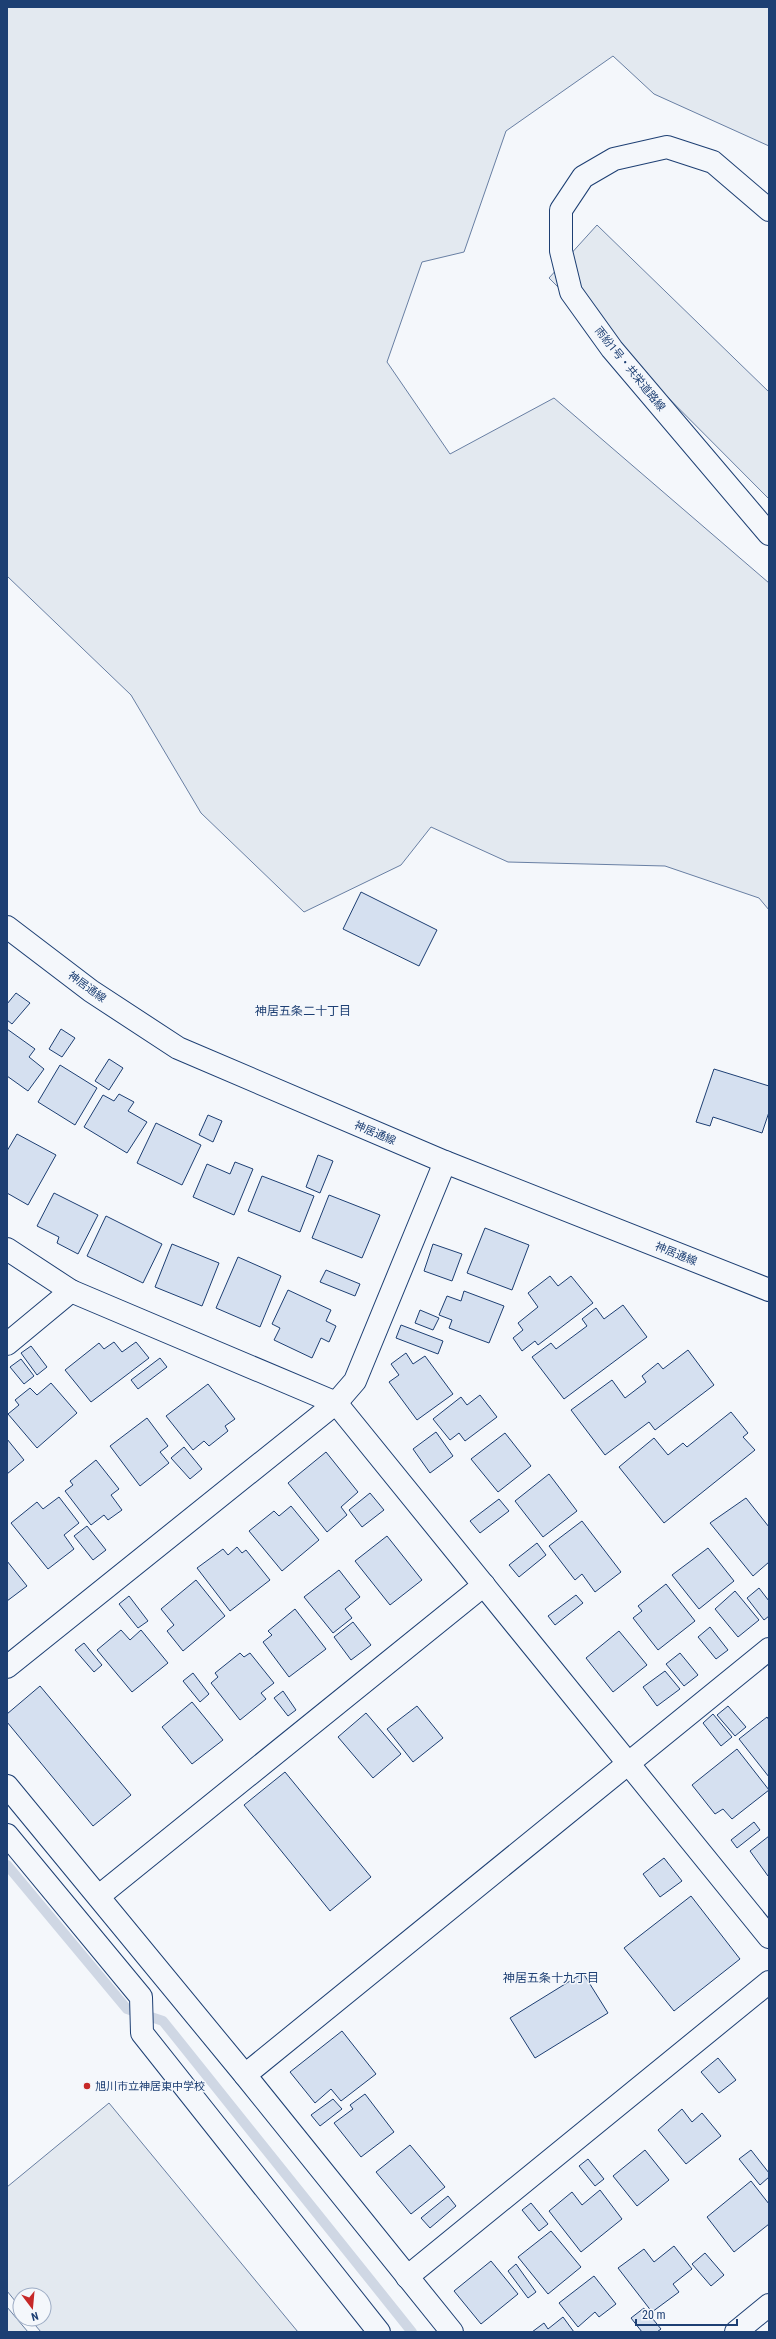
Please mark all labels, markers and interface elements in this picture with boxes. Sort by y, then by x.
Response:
street label: 雨紛1号・共栄道路線 [592,324,668,414]
street label: 神居通線 [65,969,109,1005]
district label: 神居五条二十丁目 [255,1004,351,1018]
street label: 神居通線 [352,1118,398,1148]
street label: 神居通線 [653,1240,699,1268]
district label: 神居五条十九丁目 [503,1971,599,1985]
place label: 旭川市立神居東中学校 [95,2080,205,2093]
marker: 旭川市立神居東中学校 [82,2081,92,2091]
north arrow [12,2287,52,2327]
scale bar [636,2301,737,2327]
text: 20 m [642,2308,666,2322]
text: N [29,2309,40,2323]

